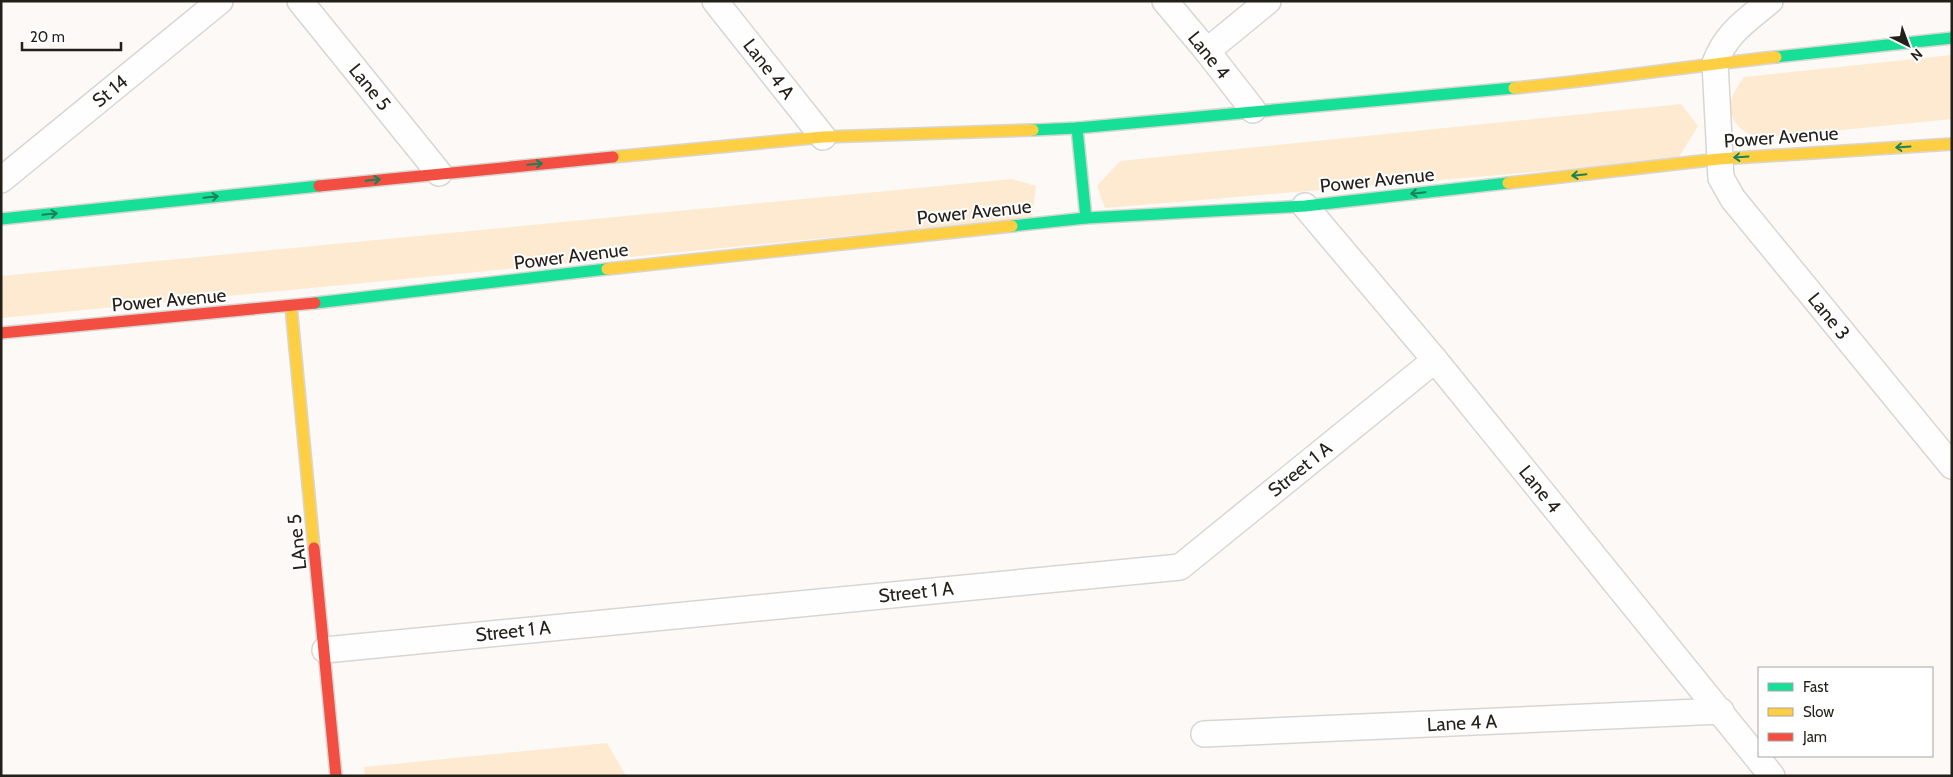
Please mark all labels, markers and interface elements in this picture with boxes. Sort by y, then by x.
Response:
scale bar [22,20,121,52]
north arrow [1883,20,1933,70]
street label: Lane 4 [1183,27,1235,83]
text: 20 m [30,28,65,46]
street label: Lane 4 A [738,34,800,104]
text: N [1907,45,1926,65]
street label: Lane 5 [344,59,396,115]
street label: St 14 [88,70,132,112]
street label: Power Avenue [1723,122,1839,152]
one-way arrow [1895,143,1911,152]
one-way arrow [1733,153,1749,162]
one-way arrow [526,160,542,169]
street label: Power Avenue [1319,163,1436,197]
one-way arrow [1572,170,1588,180]
one-way arrow [365,175,381,185]
one-way arrow [1410,188,1426,198]
one-way arrow [203,192,219,202]
street label: Power Avenue [916,195,1033,229]
one-way arrow [41,209,57,219]
street label: Power Avenue [513,238,630,274]
street label: Power Avenue [111,284,228,316]
street label: Lane 3 [1803,288,1855,344]
street label: Street 1 A [1264,436,1337,502]
street label: Lane 4 [1514,461,1566,517]
street label: LAne 5 [283,513,311,571]
street label: Street 1 A [877,577,955,607]
street label: Street 1 A [474,616,552,646]
legend [1758,667,1933,757]
text: Fast [1803,678,1828,696]
text: Slow [1803,703,1834,721]
street label: Lane 4 A [1426,710,1498,736]
text: Jam [1802,728,1827,746]

